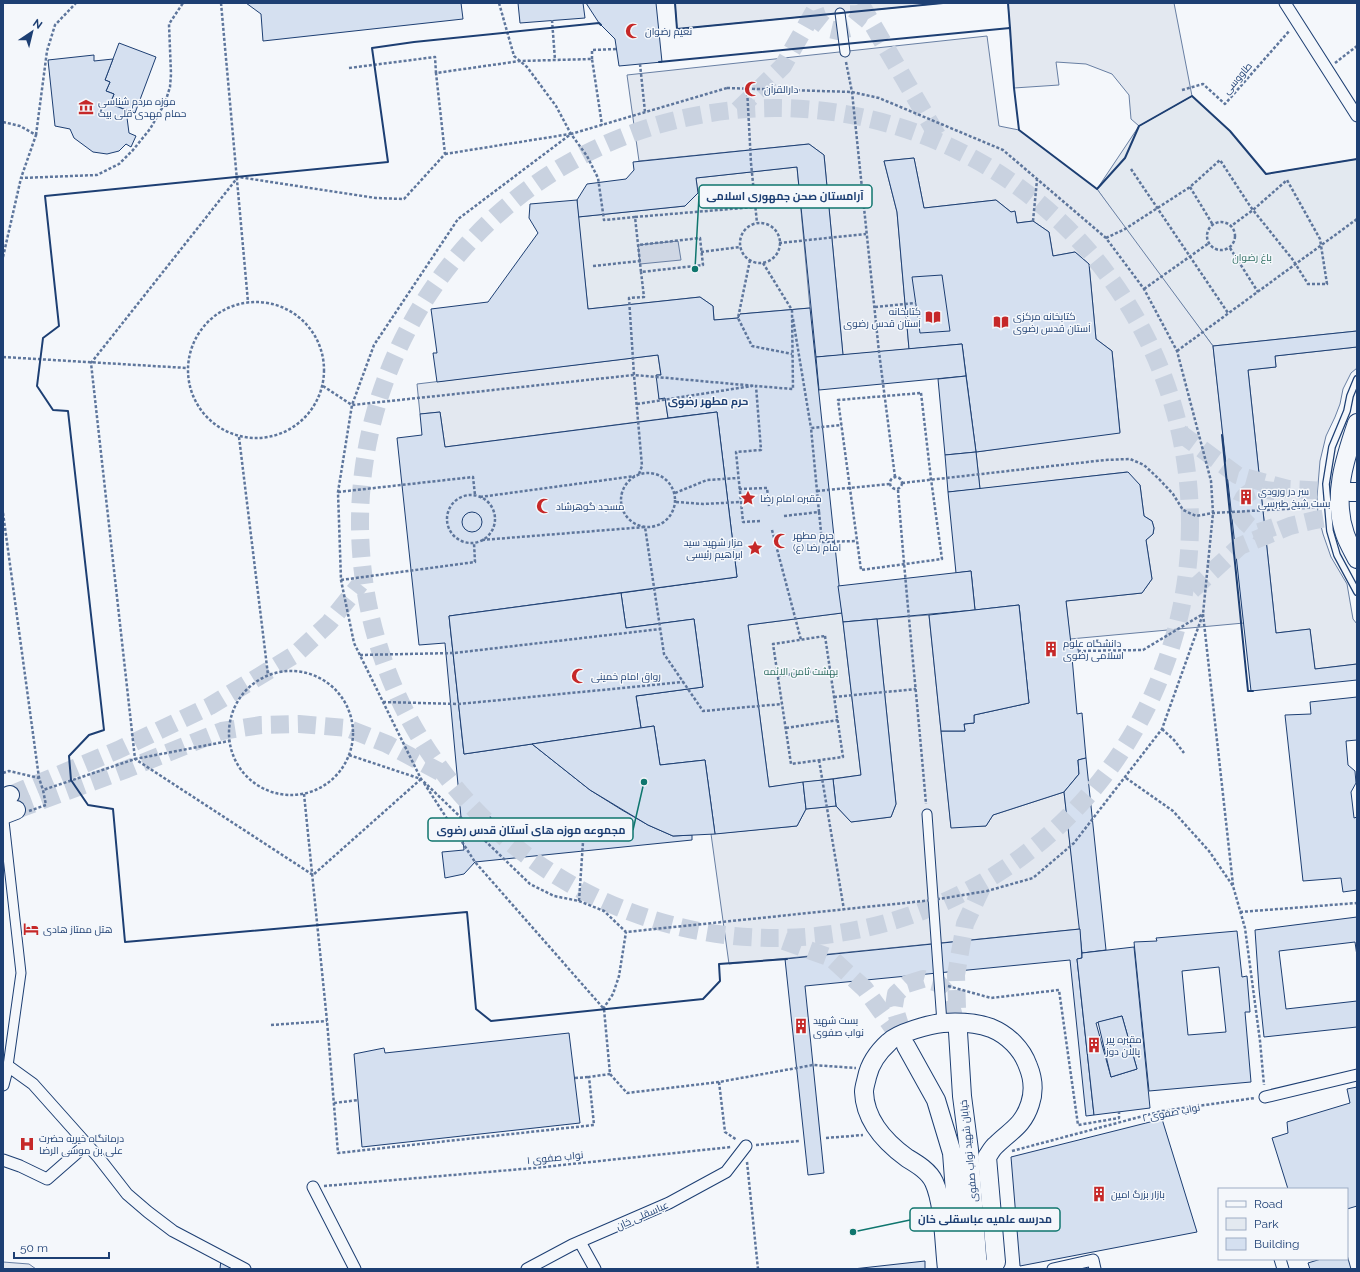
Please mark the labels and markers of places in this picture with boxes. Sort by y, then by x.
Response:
mosque icon: نعیم رضوان [624,22,642,40]
place label: نعیم رضوان [645,26,692,39]
mosque icon: دارالقرآن [743,80,761,98]
place label: دارالقرآن [764,84,799,96]
place label: موزه مردم شناسی حمام مهدی قلی بیگ [98,96,186,121]
museum icon: موزه مردم شناسی حمام مهدی قلی بیگ [77,98,95,116]
callout: آرامستان صحن جمهوری اسلامی [699,185,872,208]
place label: کتابخانه آستان قدس رضوی [843,306,921,330]
library icon: کتابخانه آستان قدس رضوی [924,308,942,326]
place label: کتابخانه مرکزی آستان قدس رضوی [1013,311,1091,335]
library icon: کتابخانه مرکزی آستان قدس رضوی [992,313,1010,331]
place label: سر در ورودی بست شیخ طبرسی [1258,486,1331,510]
building icon: سر در ورودی بست شیخ طبرسی [1237,488,1255,506]
place icon: مقبره امام رضا [739,489,757,507]
place label: مقبره امام رضا [760,493,822,506]
mosque icon: مسجد گوهرشاد [535,497,553,515]
place label: مسجد گوهرشاد [556,501,625,512]
place label: حرم مطهر امام رضا (ع) [792,530,841,555]
mosque icon: حرم مطهر امام رضا (ع) [772,532,790,550]
place label: مزار شهید سید ابراهیم رئیسی [683,537,743,562]
place icon: مزار شهید سید ابراهیم رئیسی [746,539,764,557]
place label: دانشگاه علوم اسلامی رضوی [1063,638,1124,662]
building icon: دانشگاه علوم اسلامی رضوی [1042,640,1060,658]
mosque icon: رواق امام خمینی [570,667,588,685]
place label: رواق امام خمینی [591,671,661,684]
callout: مجموعه موزه های آستان قدس رضوی [428,818,633,841]
hotel icon: هتل ممتاز هادی [22,920,40,938]
place label: هتل ممتاز هادی [43,924,112,936]
place label: بست شهید نواب صفوی [813,1015,864,1039]
building icon: بست شهید نواب صفوی [792,1017,810,1035]
place label: مقبره پیر پالان دوز [1105,1034,1142,1058]
building icon: مقبره پیر پالان دوز [1085,1036,1103,1054]
place label: درمانگاه خیریه حضرت علی بن موسی الرضا [39,1133,124,1157]
hospital icon: درمانگاه خیریه حضرت علی بن موسی الرضا [18,1135,36,1153]
building icon: بازار بزرگ امین [1090,1185,1108,1203]
place label: بازار بزرگ امین [1111,1189,1165,1201]
callout: مدرسه علمیه عباسقلی خان [910,1208,1060,1231]

